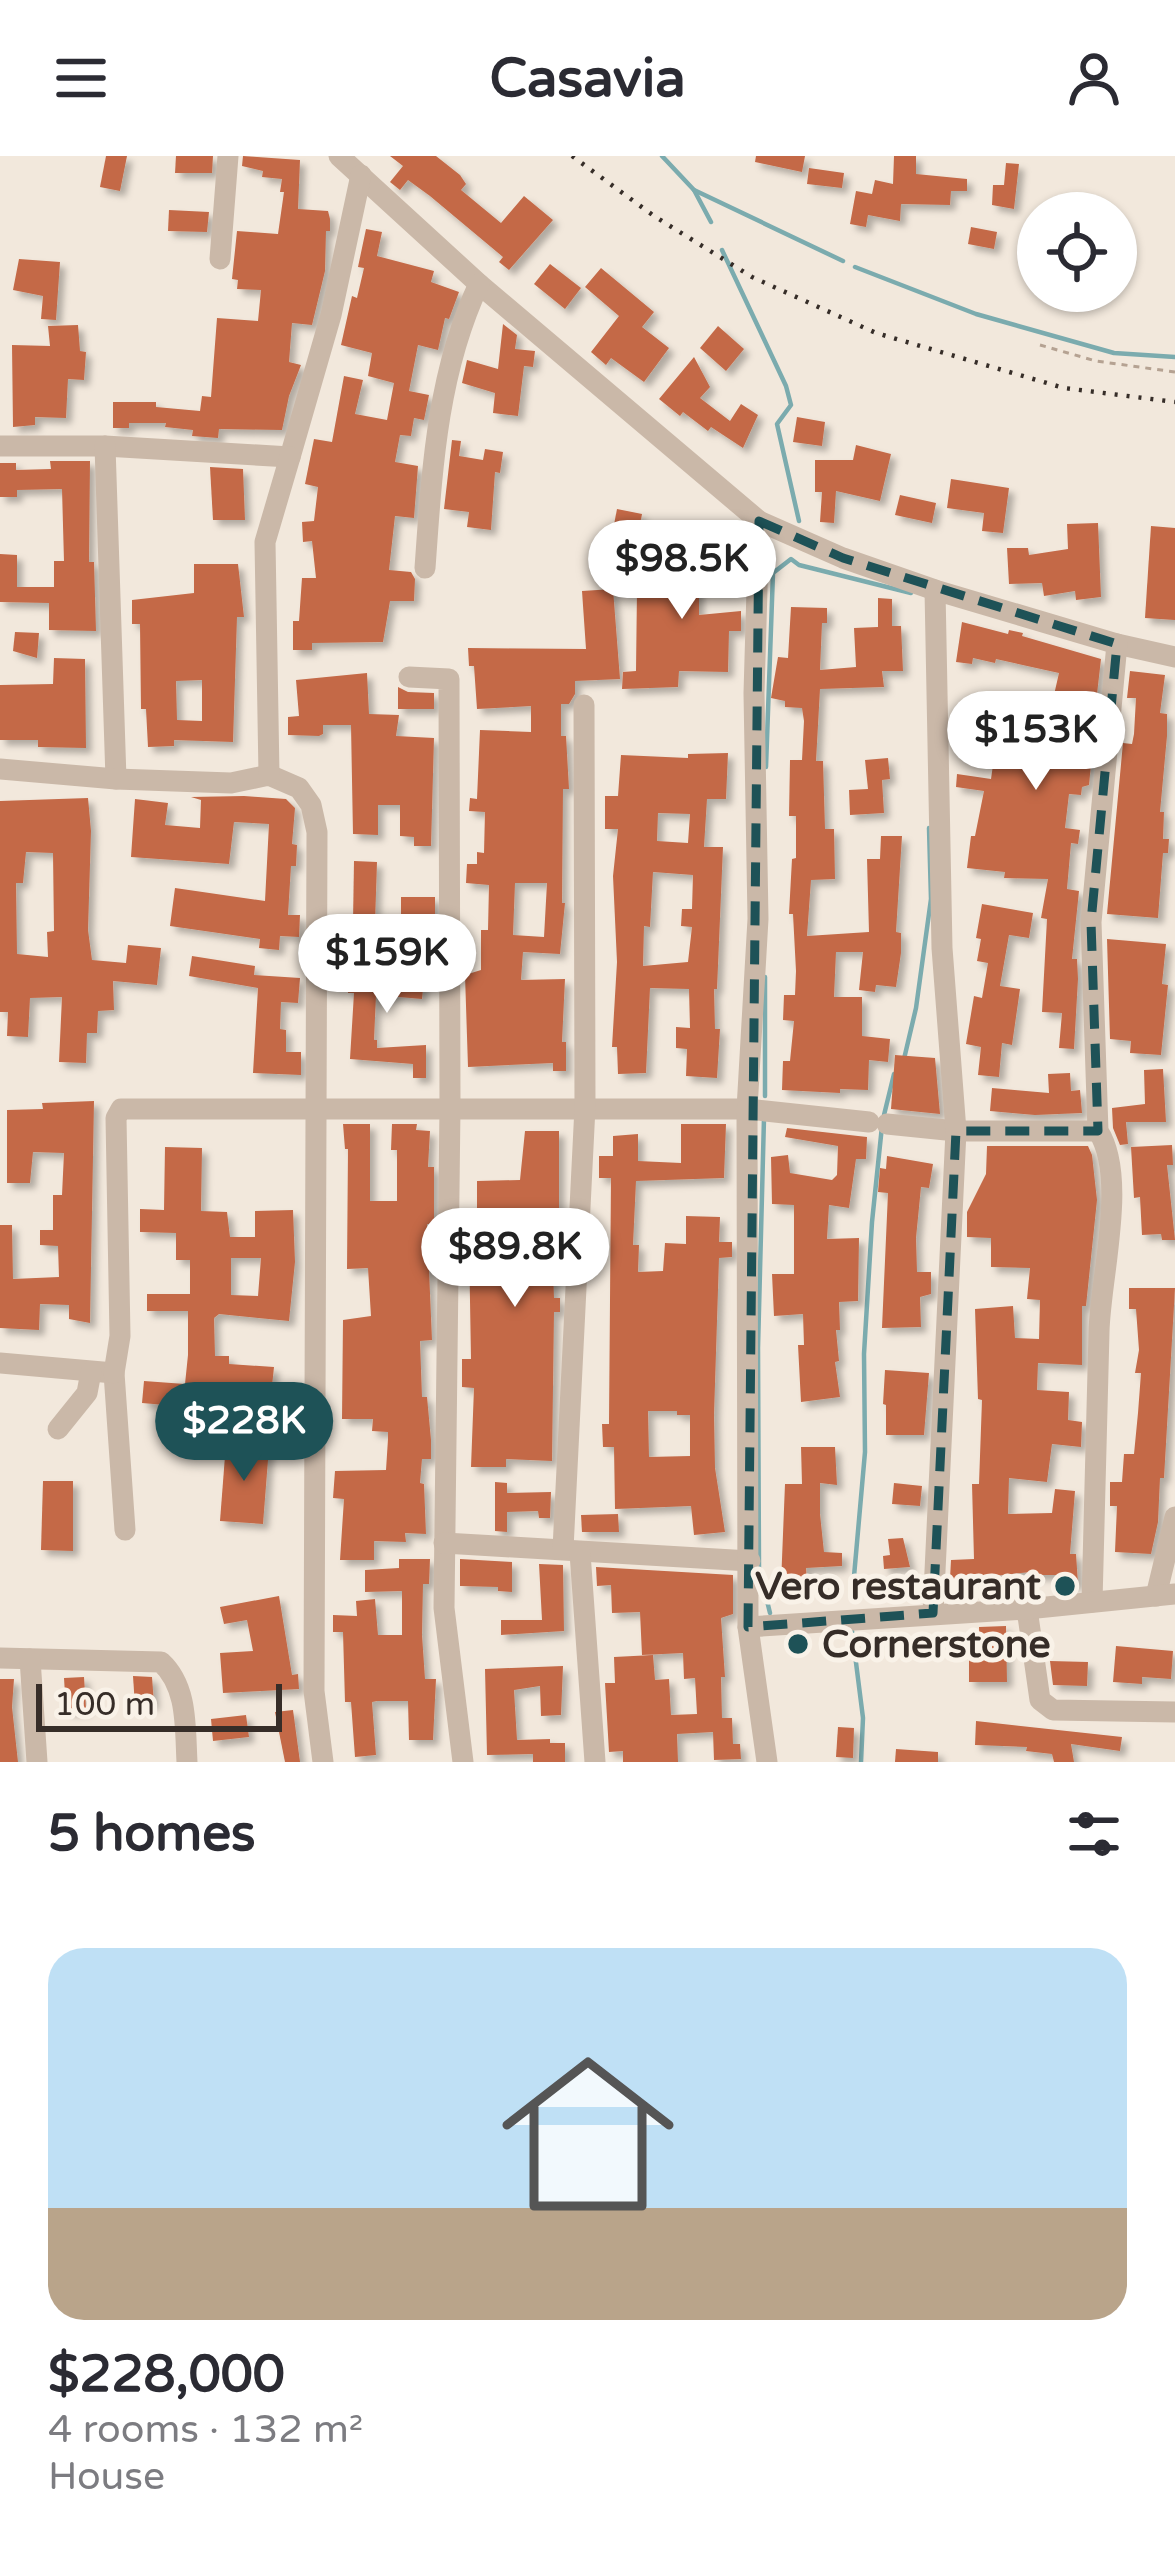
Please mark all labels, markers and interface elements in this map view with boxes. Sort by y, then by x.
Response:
icon: menu [48,45,114,111]
icon: person [1061,45,1127,111]
text: Casavia [489,46,686,111]
map controls [1017,192,1137,312]
button: locate [1017,192,1137,312]
pin: $98.5K [584,520,780,622]
text: $98.5K [615,535,749,582]
pin: $153K [952,691,1120,793]
text: $153K [974,706,1098,753]
pin: $159K [303,914,471,1016]
text: $159K [325,929,449,976]
pin: $89.8K [417,1208,613,1310]
text: $89.8K [448,1223,582,1270]
pin: $228K [160,1382,328,1484]
text: $228K [182,1397,306,1444]
place label: Vero restaurant [755,1563,1041,1610]
marker: Vero restaurant [1052,1573,1078,1599]
place label: Cornerstone [822,1621,1051,1668]
marker: Cornerstone [785,1631,811,1657]
scale bar [36,1678,282,1731]
text: 100 m [54,1685,155,1724]
icon: filters [1061,1801,1127,1867]
text: 5 homes [48,1803,256,1865]
icon: home [480,2026,696,2242]
text: $228,000 [48,2344,285,2406]
text: 4 rooms · 132 m² [48,2406,363,2453]
text: House [48,2453,165,2500]

